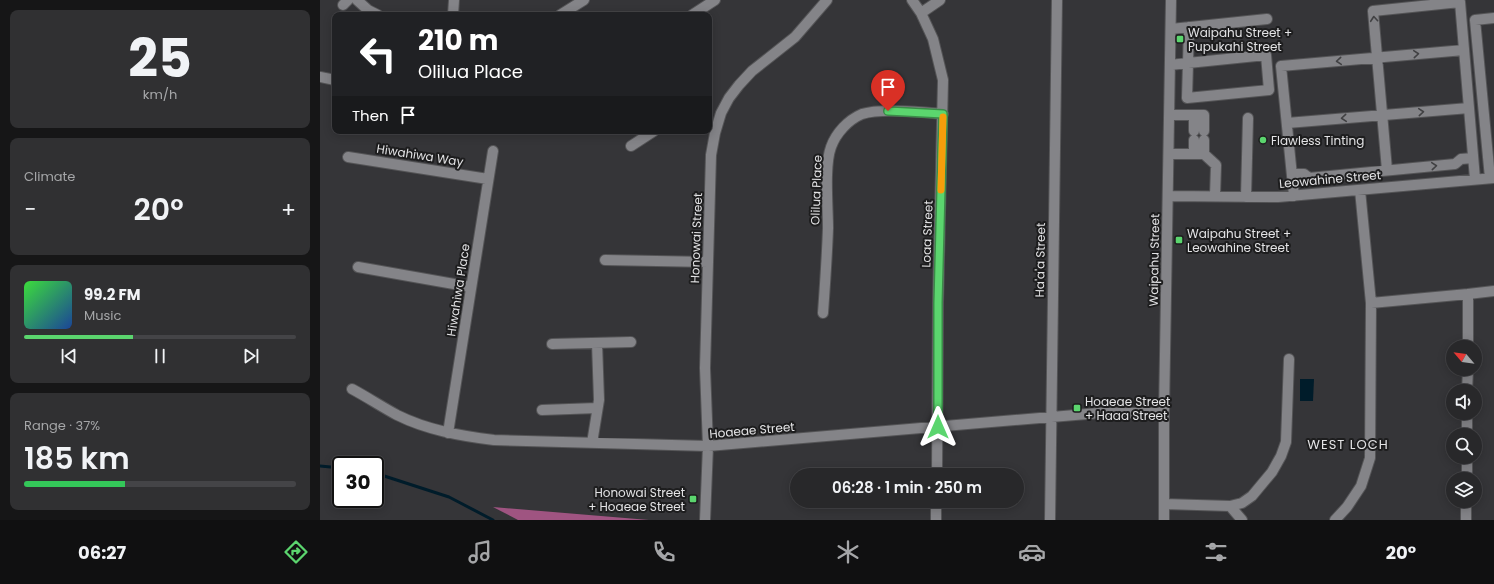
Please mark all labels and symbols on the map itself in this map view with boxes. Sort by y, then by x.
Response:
one-way arrow [1370,16,1379,22]
place label: Waipahu Street + Pupukahi Street [1188,24,1292,55]
marker: Waipahu Street + Pupukahi Street [1175,34,1185,44]
one-way arrow [1413,50,1419,59]
one-way arrow [1335,56,1342,65]
pin [871,70,905,111]
one-way arrow [1418,108,1424,117]
one-way arrow [1341,114,1347,123]
place label: Flawless Tinting [1271,132,1364,149]
marker: Flawless Tinting [1258,135,1268,145]
street label: Hiwahiwa Way [375,140,465,170]
street label: Olilua Place [806,155,826,225]
one-way arrow [1431,162,1437,171]
street label: Leowahine Street [1278,166,1382,192]
street label: Honowai Street [686,192,706,284]
street label: Loaa Street [917,200,937,268]
street label: Waipahu Street [1145,214,1163,306]
street label: Ha'a'a Street [1031,222,1049,298]
place label: Waipahu Street + Leowahine Street [1187,225,1291,256]
marker: Waipahu Street + Leowahine Street [1174,235,1184,245]
street label: Hiwahiwa Place [442,242,474,338]
north arrow [1446,340,1482,376]
place label: Hoaeae Street + Haaa Street [1085,393,1170,424]
marker: Hoaeae Street + Haaa Street [1072,403,1082,413]
position arrow [917,406,959,448]
street label: Hoaeae Street [709,418,795,442]
district label: WEST LOCH [1307,435,1389,454]
speed limit sign: 30 [332,456,384,508]
place label: Honowai Street + Hoaeae Street [588,484,685,515]
marker: Honowai Street + Hoaeae Street [688,494,698,504]

